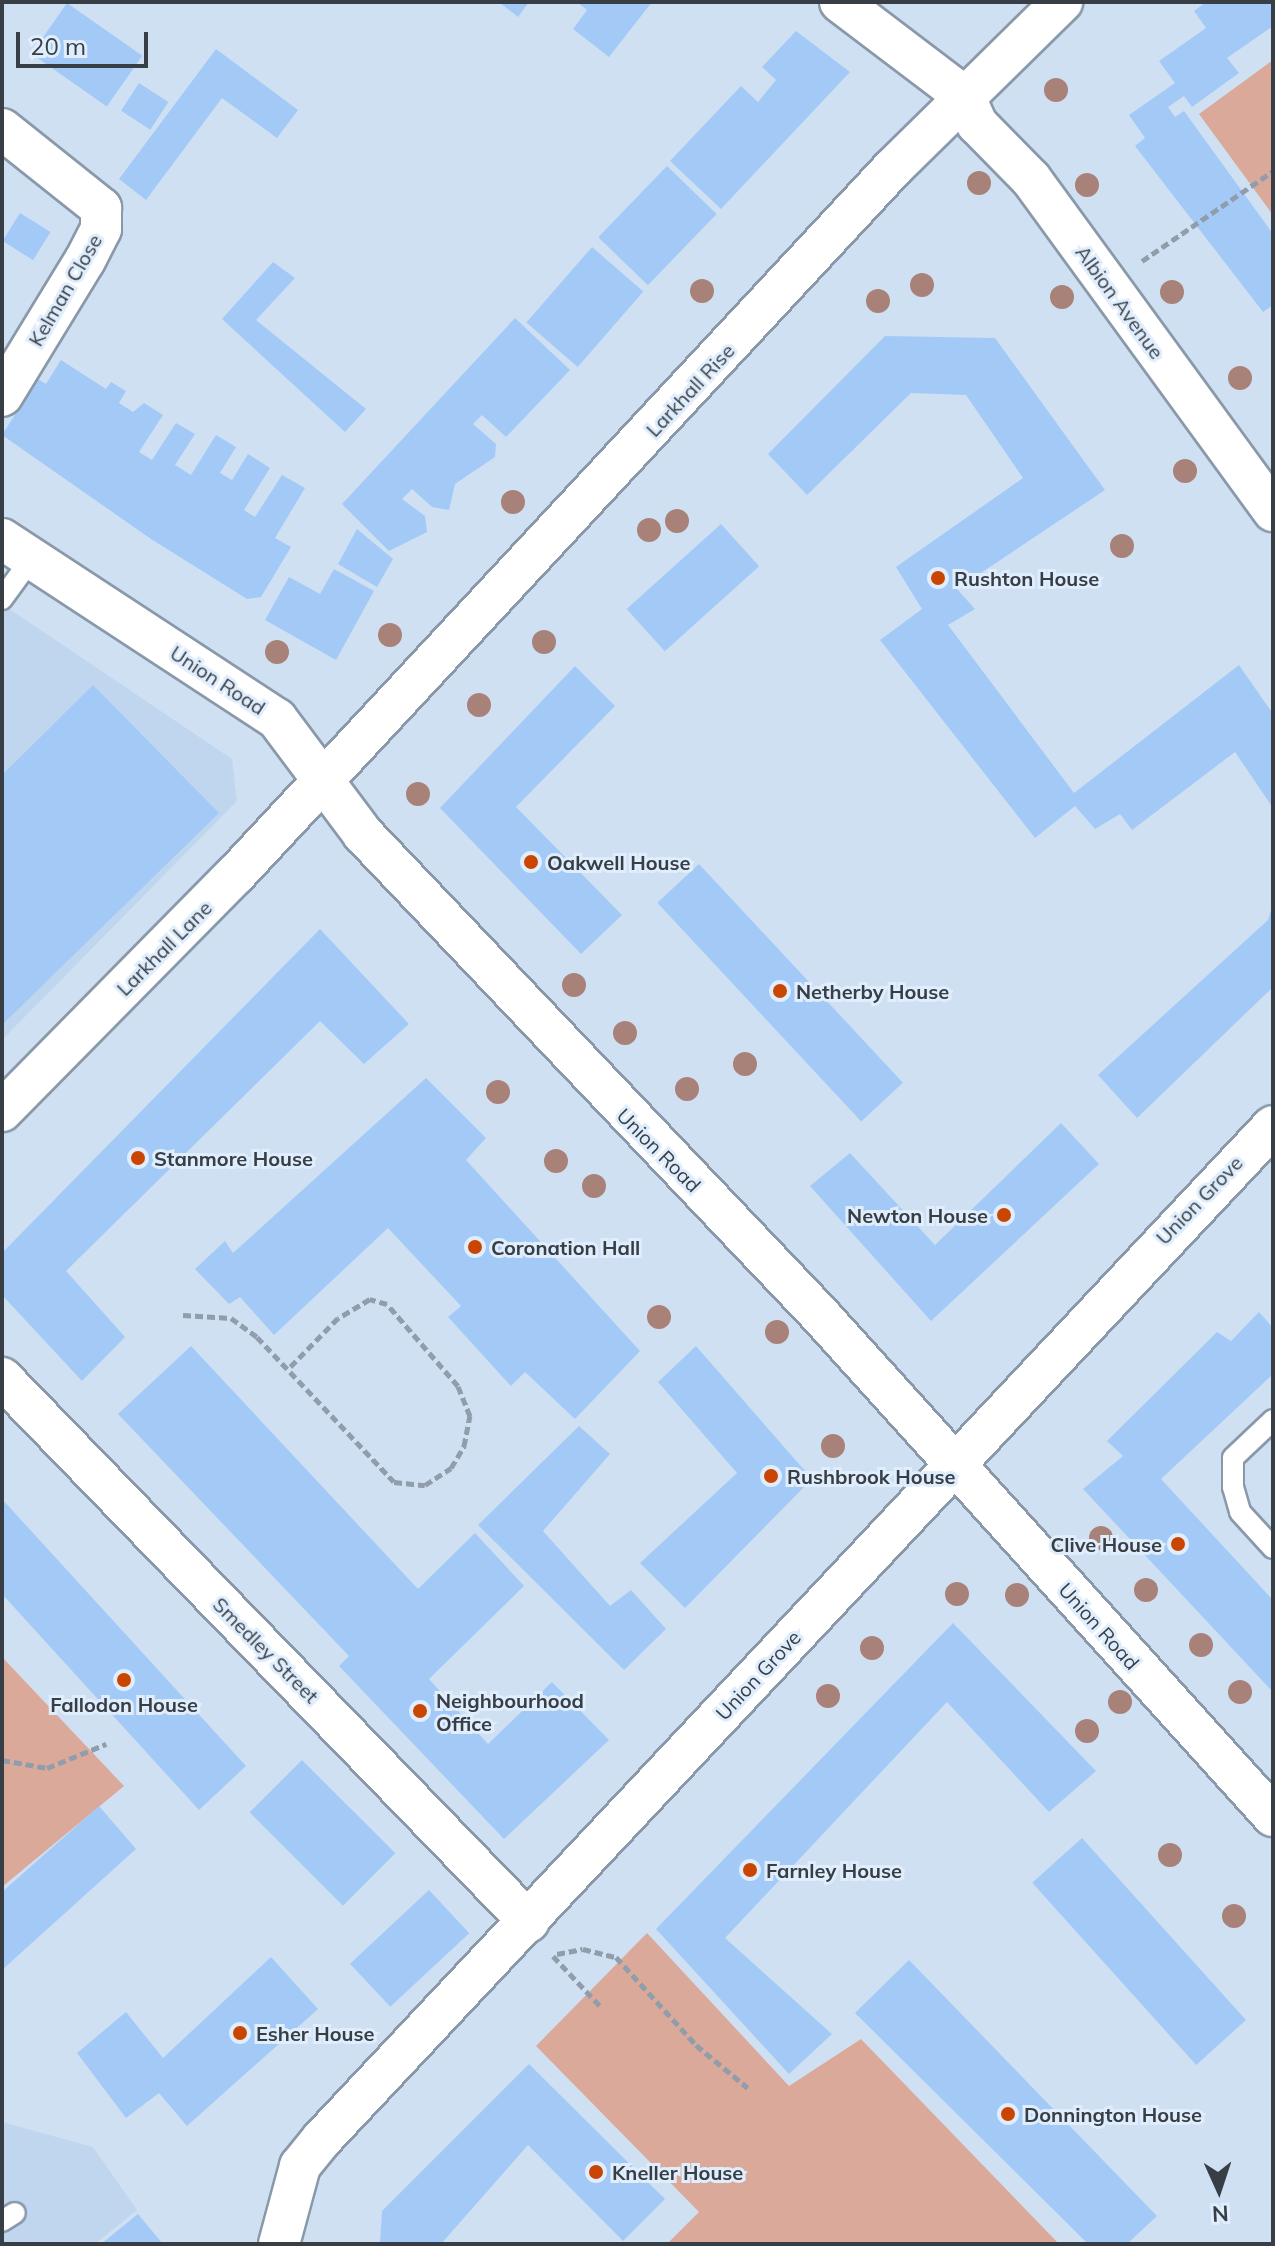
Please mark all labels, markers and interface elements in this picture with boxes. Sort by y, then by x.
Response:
scale bar [20,16,152,66]
text: 20 m [30,31,86,61]
street label: Kelman Close [23,230,107,350]
street label: Albion Avenue [1071,241,1169,363]
street label: Larkhall Rise [641,339,739,441]
place label: Rushton House [954,566,1099,590]
marker: Rushton House [929,569,947,587]
street label: Union Road [166,640,270,720]
place label: Oakwell House [547,850,690,874]
marker: Oakwell House [522,853,540,871]
street label: Larkhall Lane [112,896,216,1000]
place label: Netherby House [796,979,949,1003]
marker: Netherby House [771,982,789,1000]
street label: Union Road [612,1103,706,1197]
place label: Stanmore House [154,1146,313,1170]
marker: Stanmore House [129,1149,147,1167]
street label: Union Grove [1151,1151,1247,1249]
place label: Newton House [847,1203,988,1227]
marker: Newton House [995,1206,1013,1224]
place label: Coronation Hall [491,1235,640,1259]
marker: Coronation Hall [466,1238,484,1256]
place label: Rushbrook House [787,1464,956,1488]
marker: Rushbrook House [762,1467,780,1485]
place label: Clive House [1051,1532,1162,1556]
marker: Clive House [1169,1535,1187,1553]
street label: Union Road [1054,1578,1144,1674]
street label: Smedley Street [208,1592,324,1708]
street label: Union Grove [710,1625,806,1725]
marker: Fallodon House [115,1671,133,1689]
place label: Neighbourhood Office [436,1688,584,1735]
place label: Fallodon House [50,1692,198,1716]
marker: Neighbourhood Office [411,1702,429,1720]
place label: Farnley House [766,1858,902,1882]
marker: Farnley House [741,1861,759,1879]
place label: Esher House [256,2021,374,2045]
marker: Esher House [231,2024,249,2042]
place label: Donnington House [1024,2102,1202,2126]
marker: Donnington House [999,2105,1017,2123]
north arrow [1179,2150,1259,2230]
place label: Kneller House [612,2160,743,2184]
marker: Kneller House [587,2163,605,2181]
text: N [1211,2200,1229,2228]

